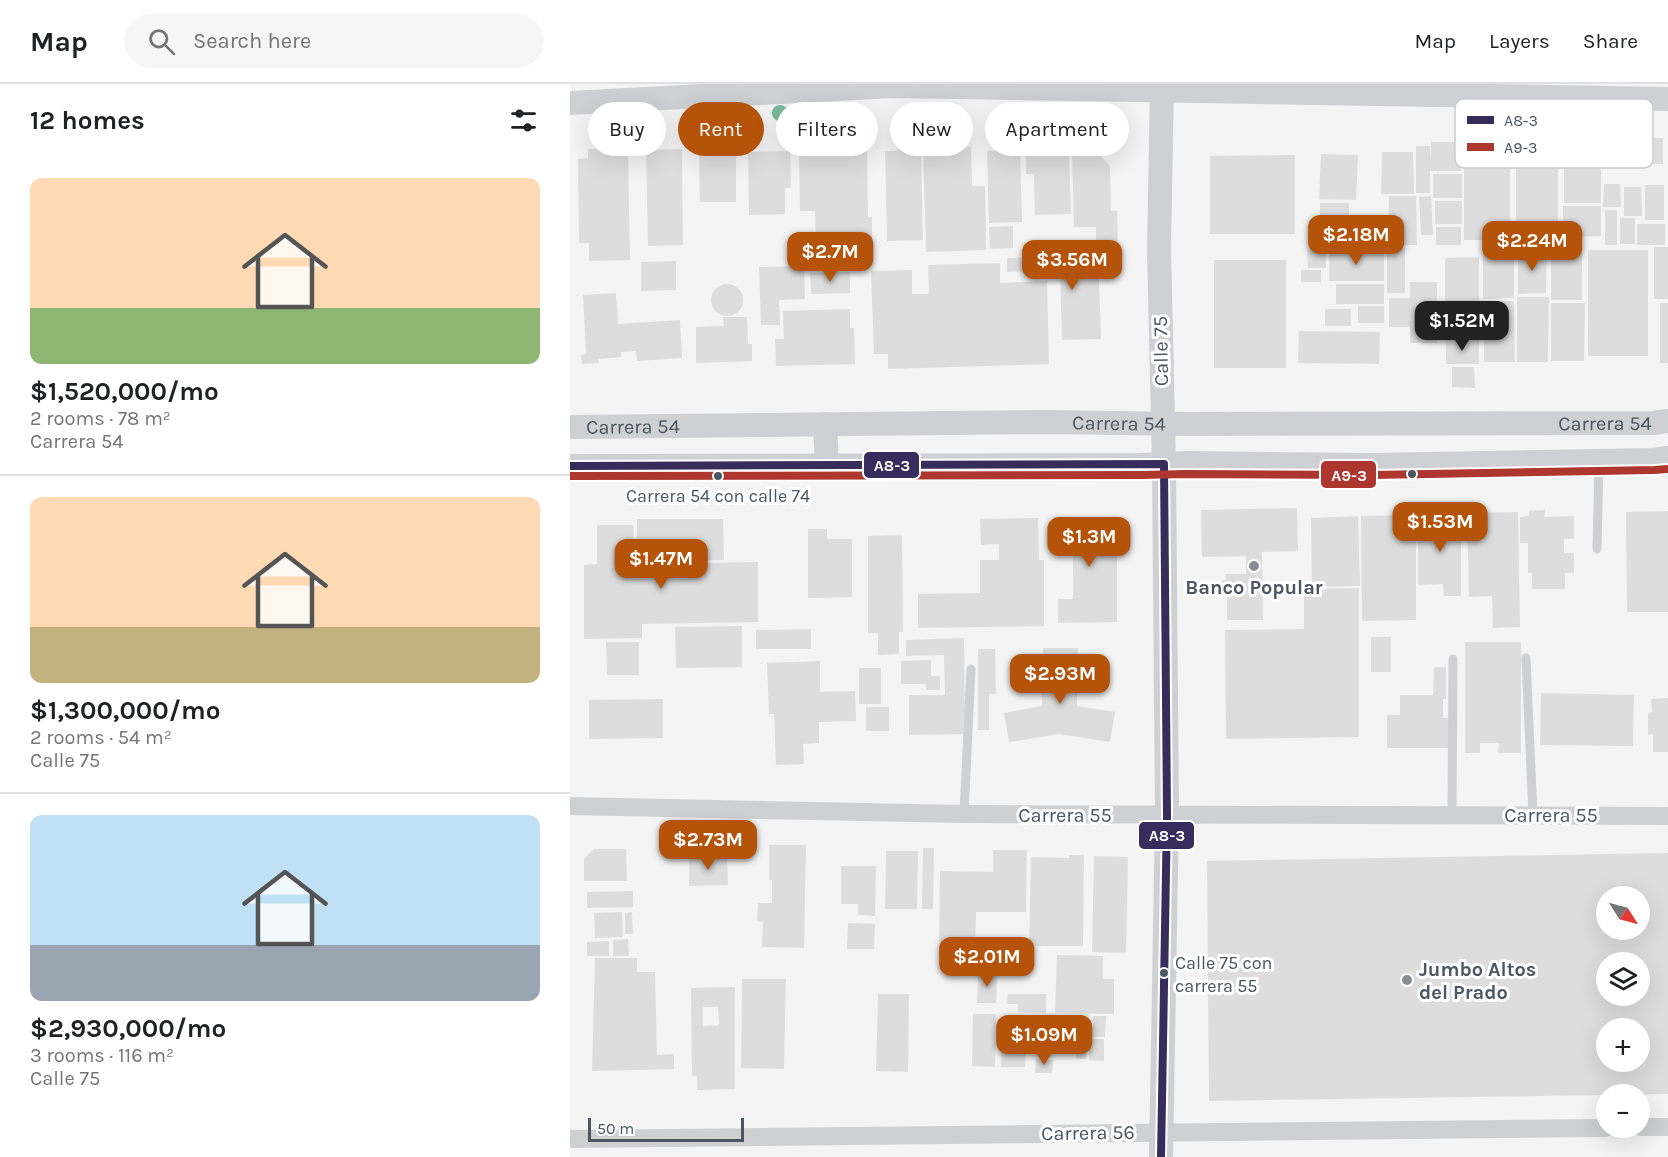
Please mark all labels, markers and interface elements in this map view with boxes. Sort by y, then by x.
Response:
search box [124,14,544,68]
text: Map [30,25,88,58]
icon: search [145,25,178,58]
text: Search here [193,28,311,54]
text: Map [1414,29,1456,53]
text: Layers [1489,29,1550,53]
text: Share [1583,29,1638,53]
legend [1455,99,1653,168]
chip: Buy [588,102,666,156]
chip: Rent [678,102,764,156]
chip: Filters [776,102,878,156]
chip: New [890,102,973,156]
chip: Apartment [985,102,1129,156]
icon: filters [507,104,540,137]
text: 12 homes [30,105,145,136]
text: A8-3 [1504,111,1538,130]
text: A9-3 [1504,138,1538,157]
pin: $2.18M [1307,215,1405,266]
icon: home [231,217,339,325]
pin: $2.24M [1483,221,1581,272]
text: $2.18M [1322,223,1390,246]
text: $2.24M [1496,229,1568,252]
pin: $2.7M [788,232,872,283]
text: $2.7M [801,240,859,263]
pin: $3.56M [1023,240,1121,291]
text: $3.56M [1036,248,1108,271]
pin: $1.52M [1413,301,1511,352]
text: $1.52M [1429,309,1495,332]
street label: Calle 75 [1149,316,1173,386]
text: $1,520,000/mo [30,376,219,407]
text: 2 rooms · 78 m² [30,407,171,430]
street label: Carrera 54 [1072,411,1166,435]
street label: Carrera 54 [1558,412,1652,435]
street label: Carrera 54 [586,414,680,438]
text: Carrera 54 [30,430,123,453]
line badge: A8-3 [863,451,920,479]
text: A8-3 [874,456,910,475]
line badge: A9-3 [1320,460,1377,489]
text: A9-3 [1331,466,1367,485]
unlabelled marker [1406,468,1418,480]
marker: Carrera 54 con calle 74 [712,470,724,482]
place label: Carrera 54 con calle 74 [626,485,810,507]
pin: $1.53M [1391,502,1489,553]
text: $1.53M [1407,510,1473,533]
pin: $1.3M [1047,517,1131,568]
text: $1.3M [1061,525,1117,548]
icon: home [231,536,339,644]
pin: $1.47M [612,539,710,590]
text: $1.47M [629,547,693,570]
marker: Banco Popular [1247,559,1261,573]
place label: Banco Popular [1185,576,1323,599]
pin: $2.93M [1011,654,1109,705]
text: $2.93M [1024,662,1096,685]
text: $1,300,000/mo [30,695,220,726]
text: 2 rooms · 54 m² [30,726,172,749]
text: Calle 75 [30,749,100,772]
street label: Carrera 55 [1018,804,1112,827]
street label: Carrera 55 [1504,804,1598,827]
pin: $2.73M [659,820,757,871]
line badge: A8-3 [1138,821,1195,850]
text: A8-3 [1149,826,1185,845]
text: $2.73M [673,828,743,851]
icon: home [231,854,339,962]
north arrow [1596,886,1650,940]
map controls [1596,886,1650,1138]
pin: $2.01M [938,937,1036,988]
text: $2.01M [953,945,1021,968]
place label: Calle 75 con carrera 55 [1175,952,1272,997]
button: layers [1596,952,1650,1006]
place label: Jumbo Altos del Prado [1419,958,1536,1004]
marker: Calle 75 con carrera 55 [1158,967,1170,979]
marker: Jumbo Altos del Prado [1400,973,1414,987]
text: $2,930,000/mo [30,1013,226,1044]
pin: $1.09M [995,1015,1093,1066]
button: + [1596,1018,1650,1072]
text: $1.09M [1010,1023,1078,1046]
text: 3 rooms · 116 m² [30,1044,174,1067]
text: Calle 75 [30,1067,100,1090]
button: − [1596,1084,1650,1138]
scale bar [588,1115,744,1142]
text: 50 m [597,1119,634,1138]
street label: Carrera 56 [1041,1121,1135,1145]

